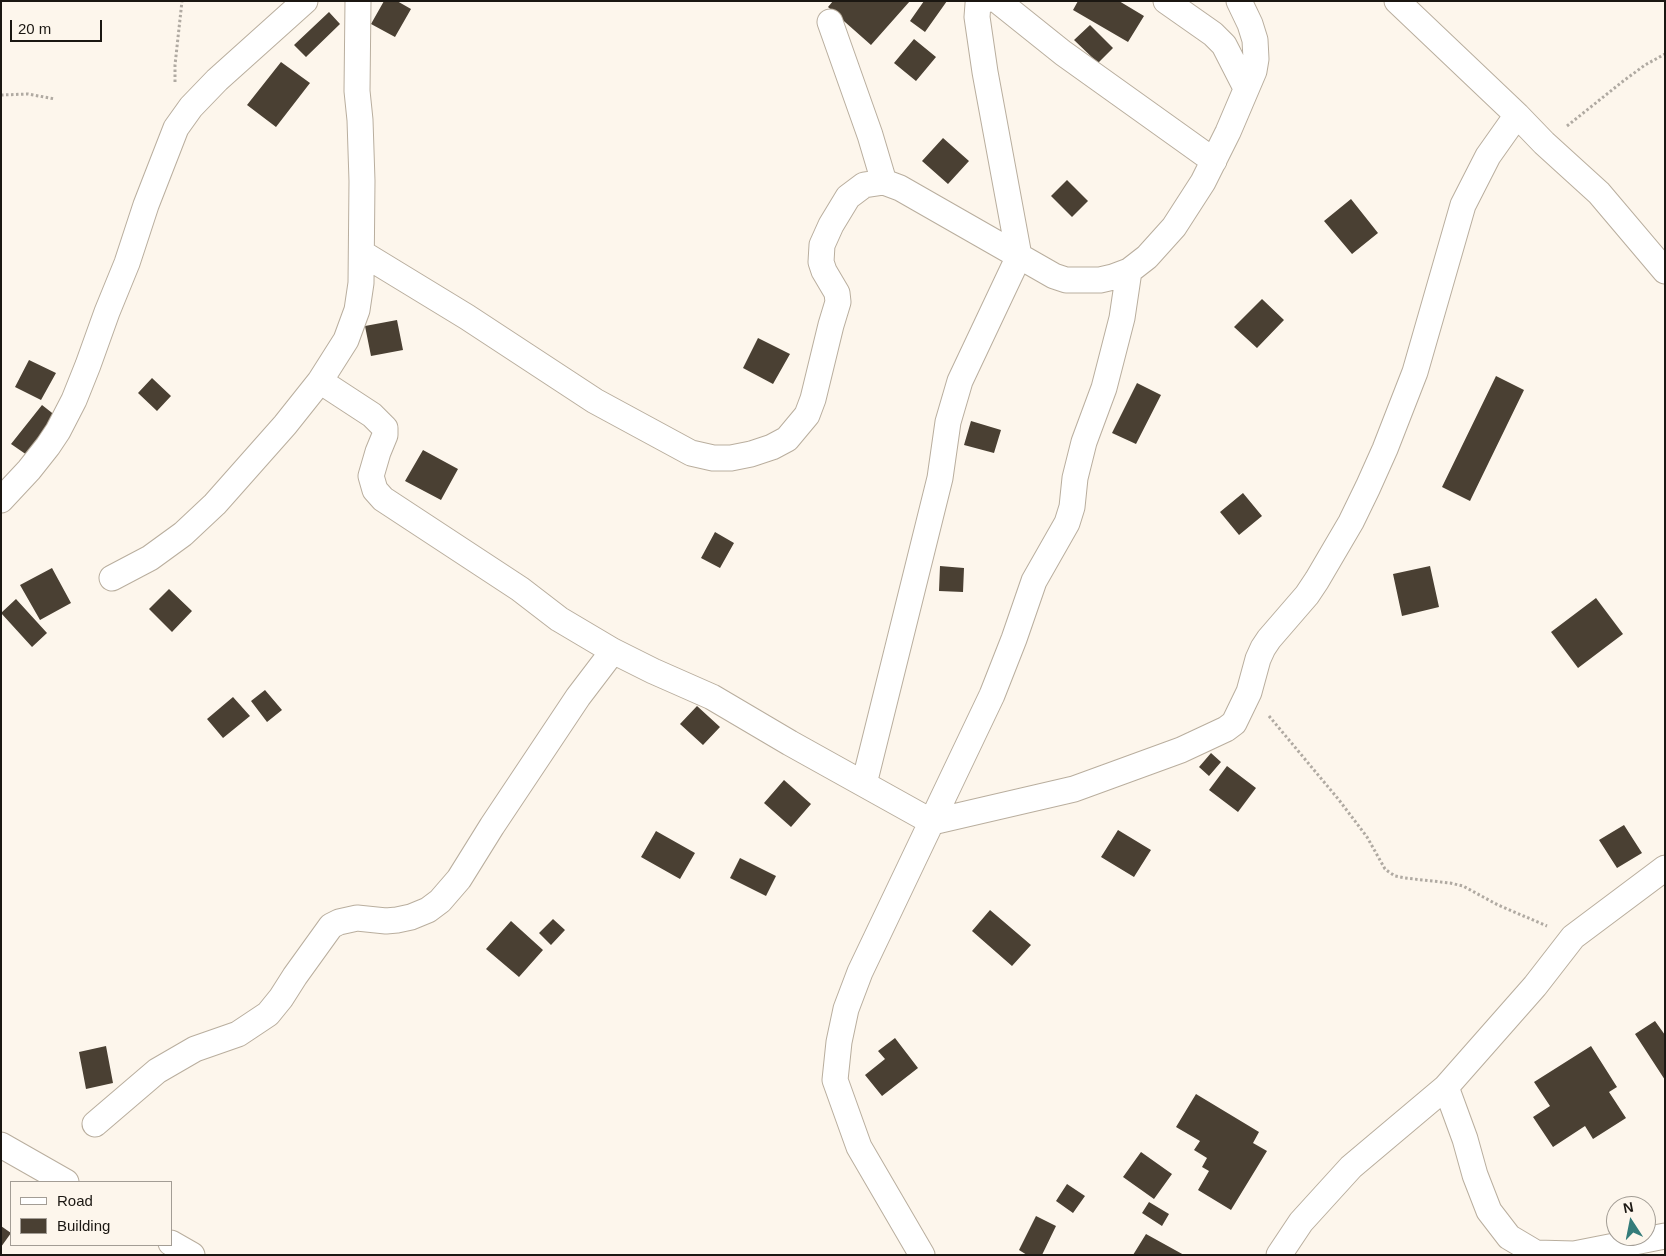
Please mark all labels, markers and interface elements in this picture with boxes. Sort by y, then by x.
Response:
scale bar [12,10,105,42]
text: 20 m [18,20,51,37]
legend [10,1181,172,1246]
text: Road [57,1192,93,1209]
north arrow [1606,1196,1656,1246]
text: N [1622,1198,1635,1216]
text: Building [57,1217,110,1234]

